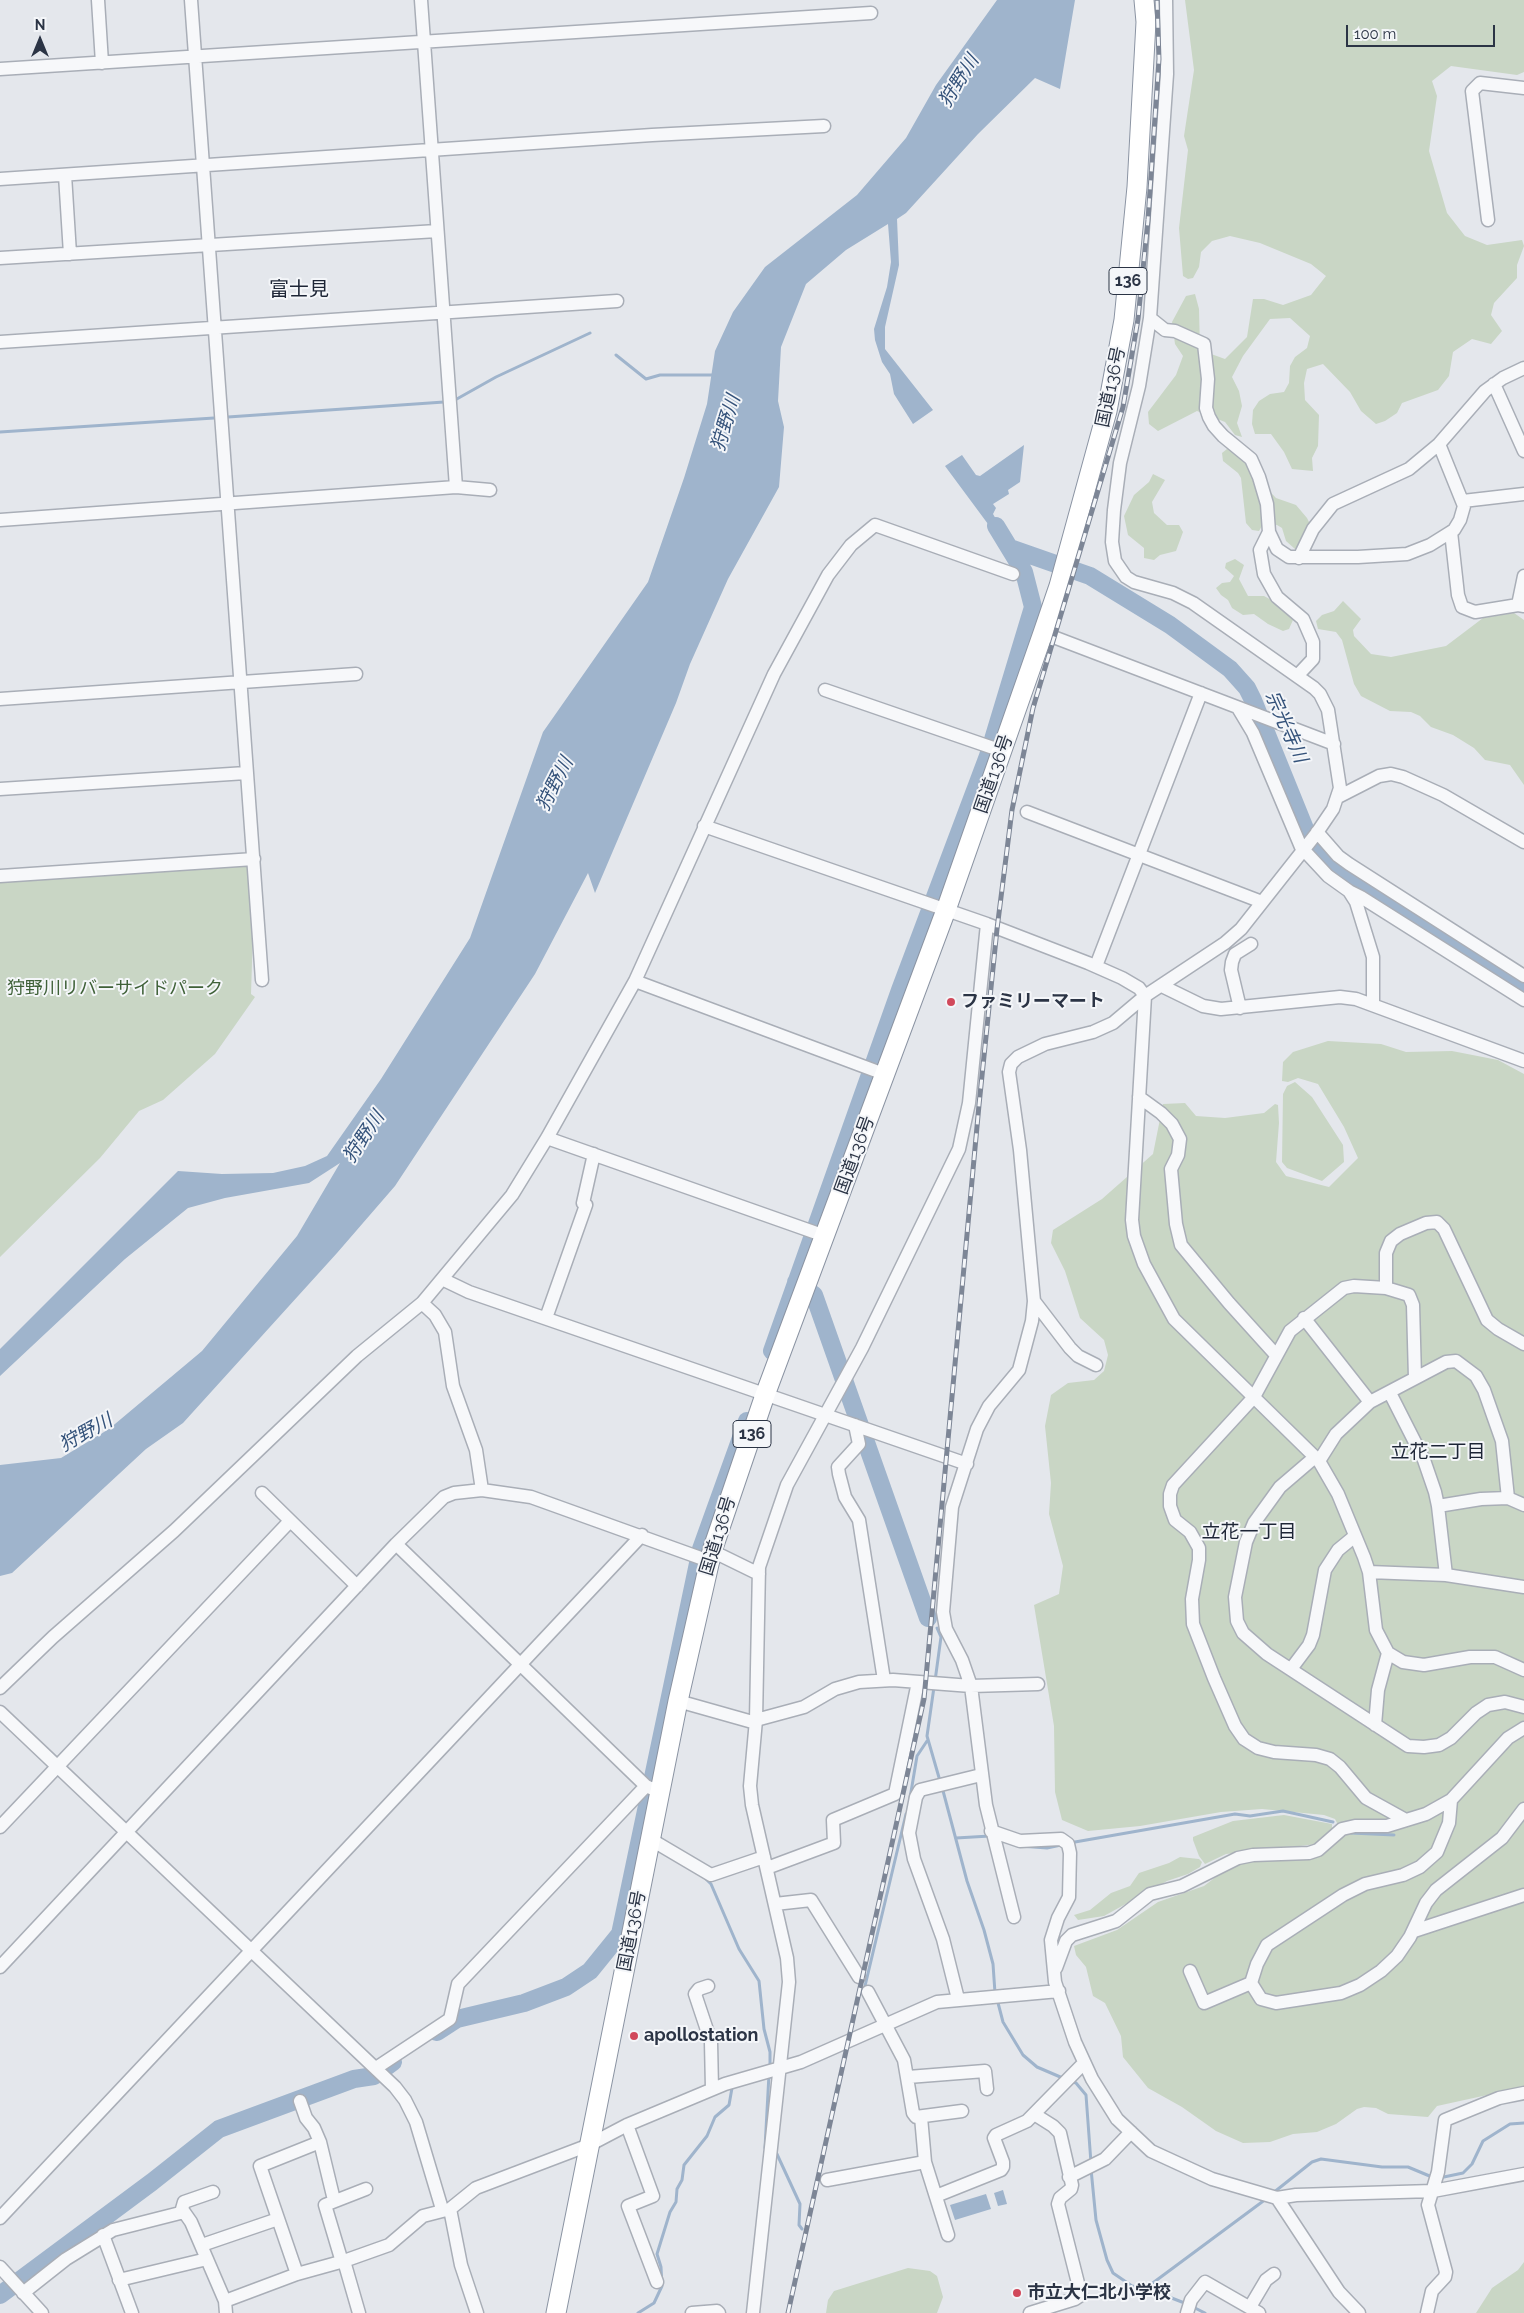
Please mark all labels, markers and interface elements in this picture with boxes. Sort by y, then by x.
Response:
north arrow [15,15,65,65]
scale bar [1349,15,1498,47]
text: N [35,17,45,33]
text: 100 m [1354,25,1396,43]
water label: 狩野川 [934,51,984,111]
road number: 136 [1109,268,1147,294]
district label: 富士見 [269,278,329,302]
street label: 国道136号 [1092,345,1130,429]
water label: 狩野川 [707,392,745,454]
water label: 宗光寺川 [1260,688,1312,766]
street label: 国道136号 [970,732,1018,816]
water label: 狩野川 [532,753,578,815]
park label: 狩野川リバーサイドパーク [7,978,223,1000]
place label: ファミリーマート [961,991,1105,1013]
marker: ファミリーマート [945,996,957,1008]
water label: 狩野川 [339,1107,389,1167]
street label: 国道136号 [831,1113,879,1197]
water label: 狩野川 [56,1409,116,1457]
road number: 136 [733,1420,771,1448]
district label: 立花二丁目 [1391,1441,1485,1463]
street label: 国道136号 [696,1494,740,1578]
district label: 立花一丁目 [1202,1521,1296,1543]
street label: 国道136号 [614,1889,650,1973]
place label: apollostation [644,2025,758,2047]
marker: apollostation [628,2030,640,2042]
place label: 市立大仁北小学校 [1027,2282,1171,2304]
marker: 市立大仁北小学校 [1011,2287,1023,2299]

